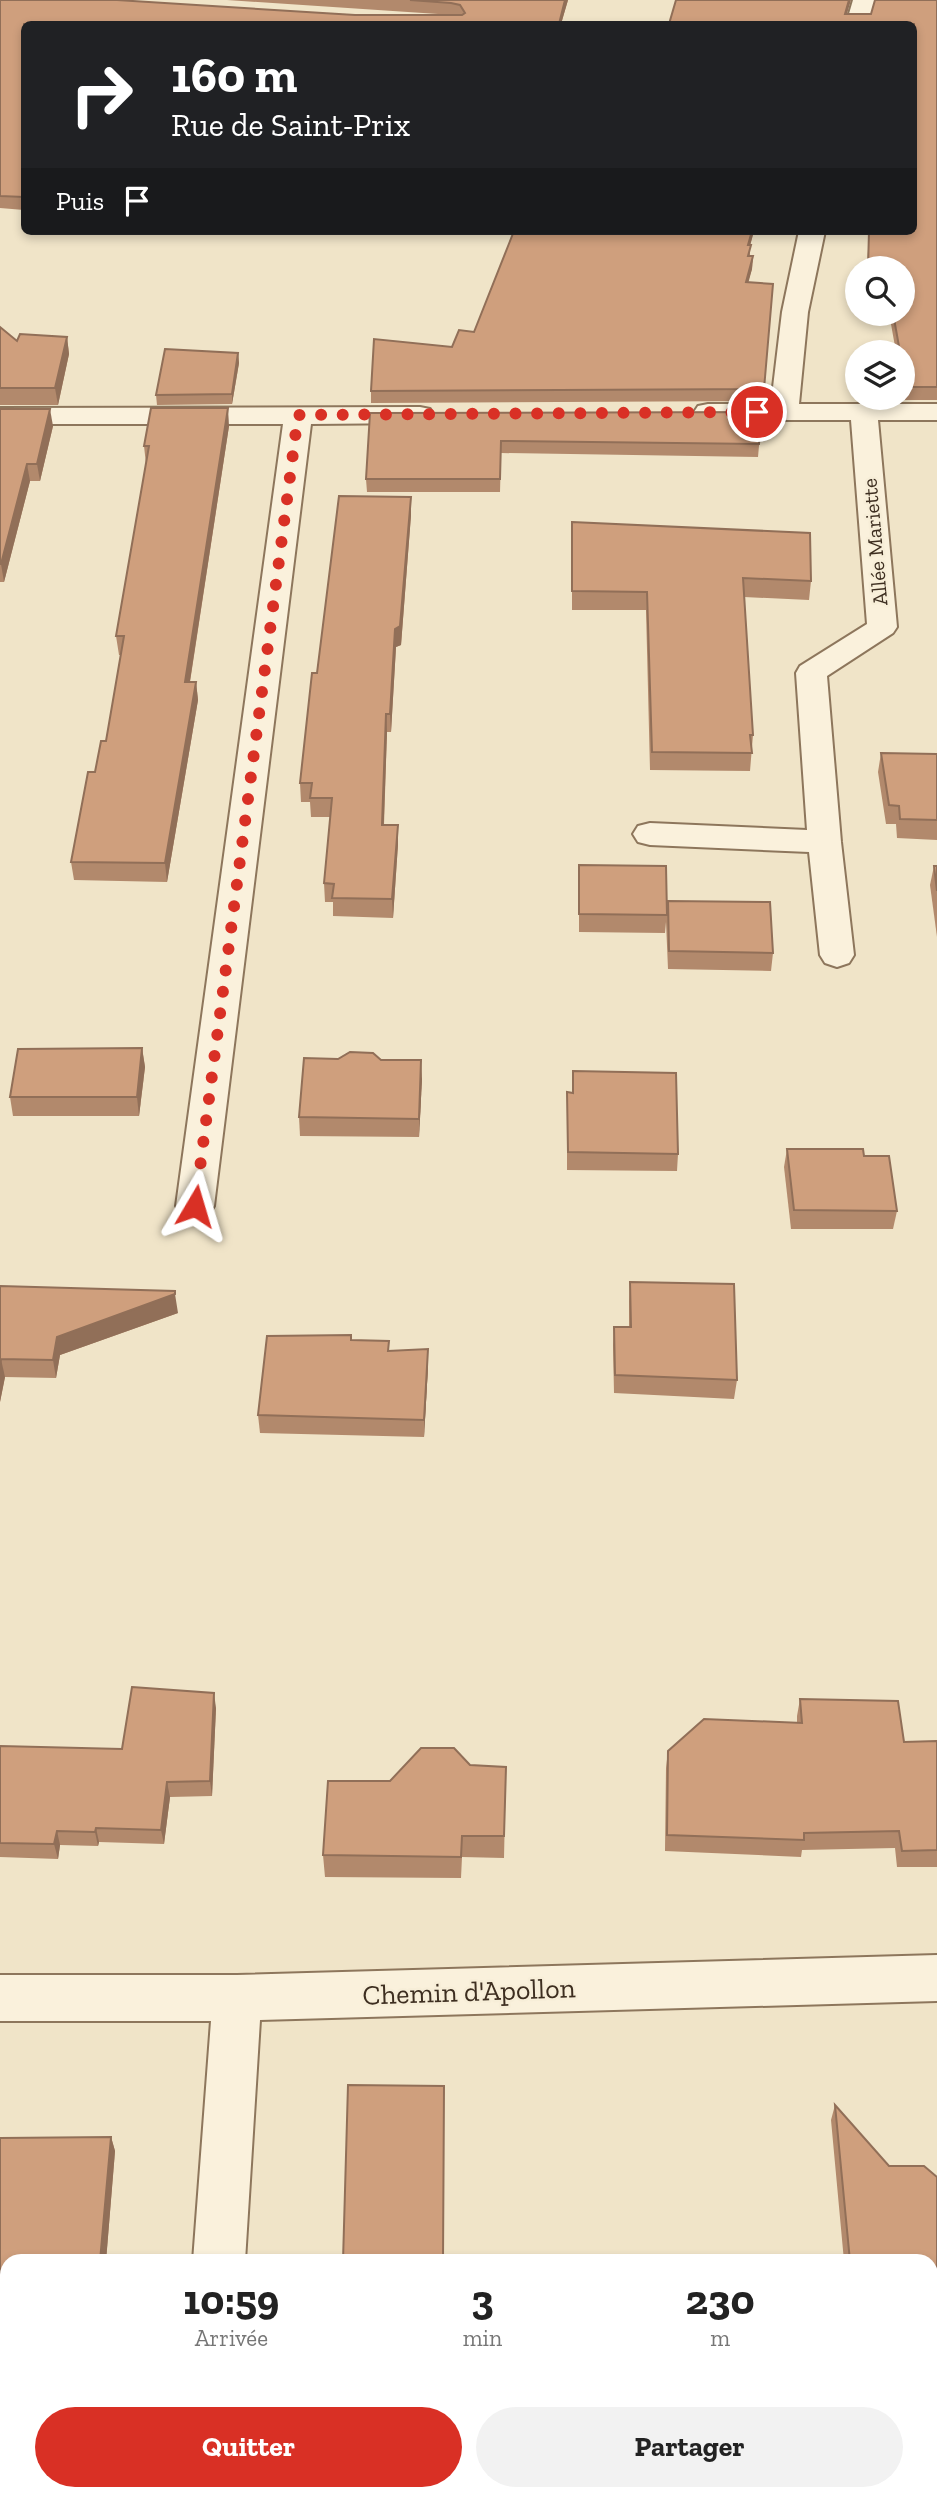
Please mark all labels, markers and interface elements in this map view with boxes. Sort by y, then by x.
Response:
text: 160 m [171,46,297,105]
icon: right [56,49,147,140]
text: Rue de Saint-Prix [171,106,410,144]
icon: arrive [118,182,156,220]
text: Puis [56,185,104,217]
map controls [845,256,915,410]
button: search [845,256,915,326]
button: layers [845,340,915,410]
pin [727,382,787,442]
icon: arrive [738,393,776,431]
street label: Allée Mariette [856,477,893,607]
position arrow [158,1169,232,1243]
street label: Chemin d'Apollon [362,1971,576,2012]
text: 10:59 [183,2274,279,2325]
text: 3 [471,2274,494,2325]
text: 230 [685,2274,755,2325]
text: Arrivée [195,2324,268,2352]
text: min [463,2324,502,2352]
text: m [710,2324,730,2352]
button: Quitter [35,2407,462,2487]
button: Partager [476,2407,903,2487]

